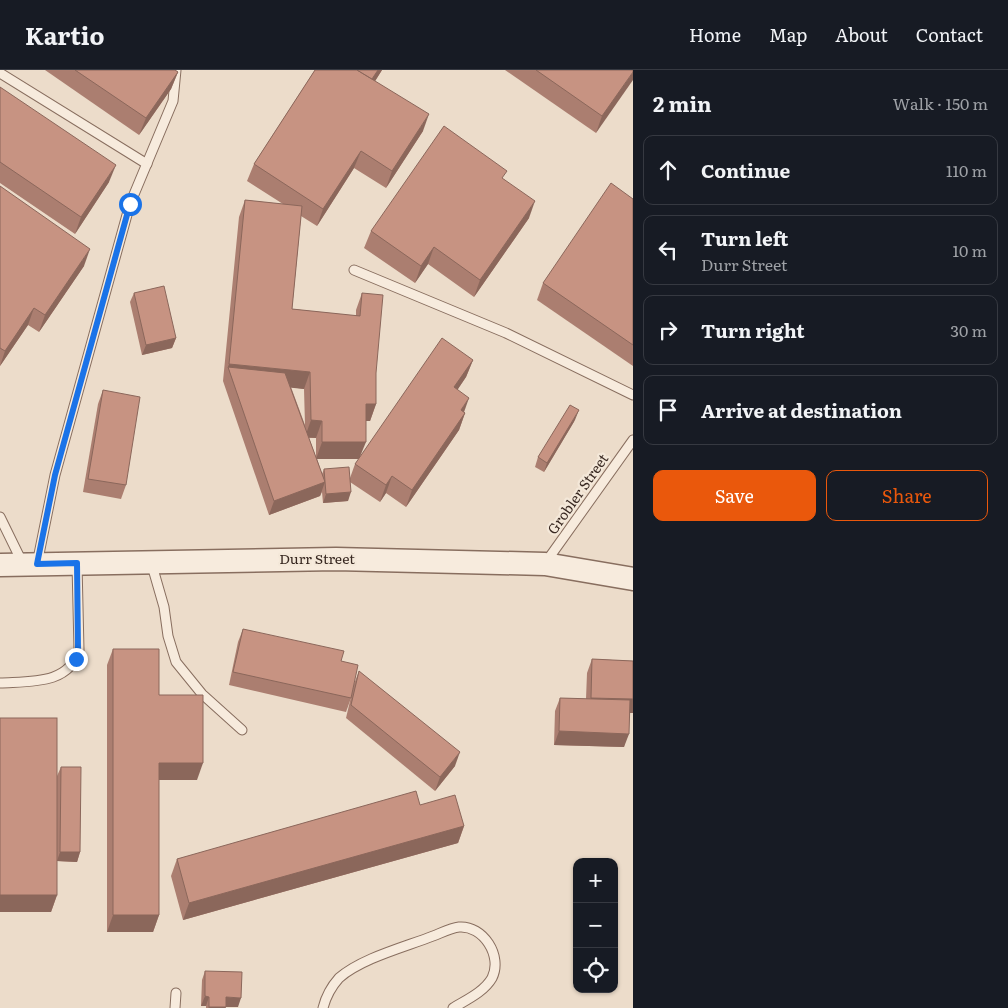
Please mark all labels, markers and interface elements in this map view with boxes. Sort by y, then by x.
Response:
text: Kartio [25,17,104,52]
text: Home [689,21,741,48]
text: Map [769,21,807,48]
text: About [835,21,888,48]
text: Contact [916,21,983,48]
text: 2 min [653,87,712,118]
text: Walk · 150 m [893,91,988,115]
icon: ahead [654,156,682,184]
text: Continue [701,156,790,184]
text: 110 m [946,158,987,182]
route start [119,193,142,216]
text: Turn left [701,224,788,252]
icon: left [654,236,682,264]
text: 10 m [953,238,987,262]
text: Durr Street [701,252,788,276]
icon: right [654,316,682,344]
text: Turn right [701,316,805,344]
text: 30 m [950,318,987,342]
icon: arrive [654,396,682,424]
text: Arrive at destination [701,396,902,424]
street label: Grobler Street [542,449,613,538]
button: Save [653,470,816,521]
button: Share [826,470,988,521]
street label: Durr Street [279,548,355,568]
route end [65,648,88,671]
map controls [573,858,618,993]
button: + [573,858,618,903]
button: − [573,903,618,948]
button: locate [573,948,618,993]

